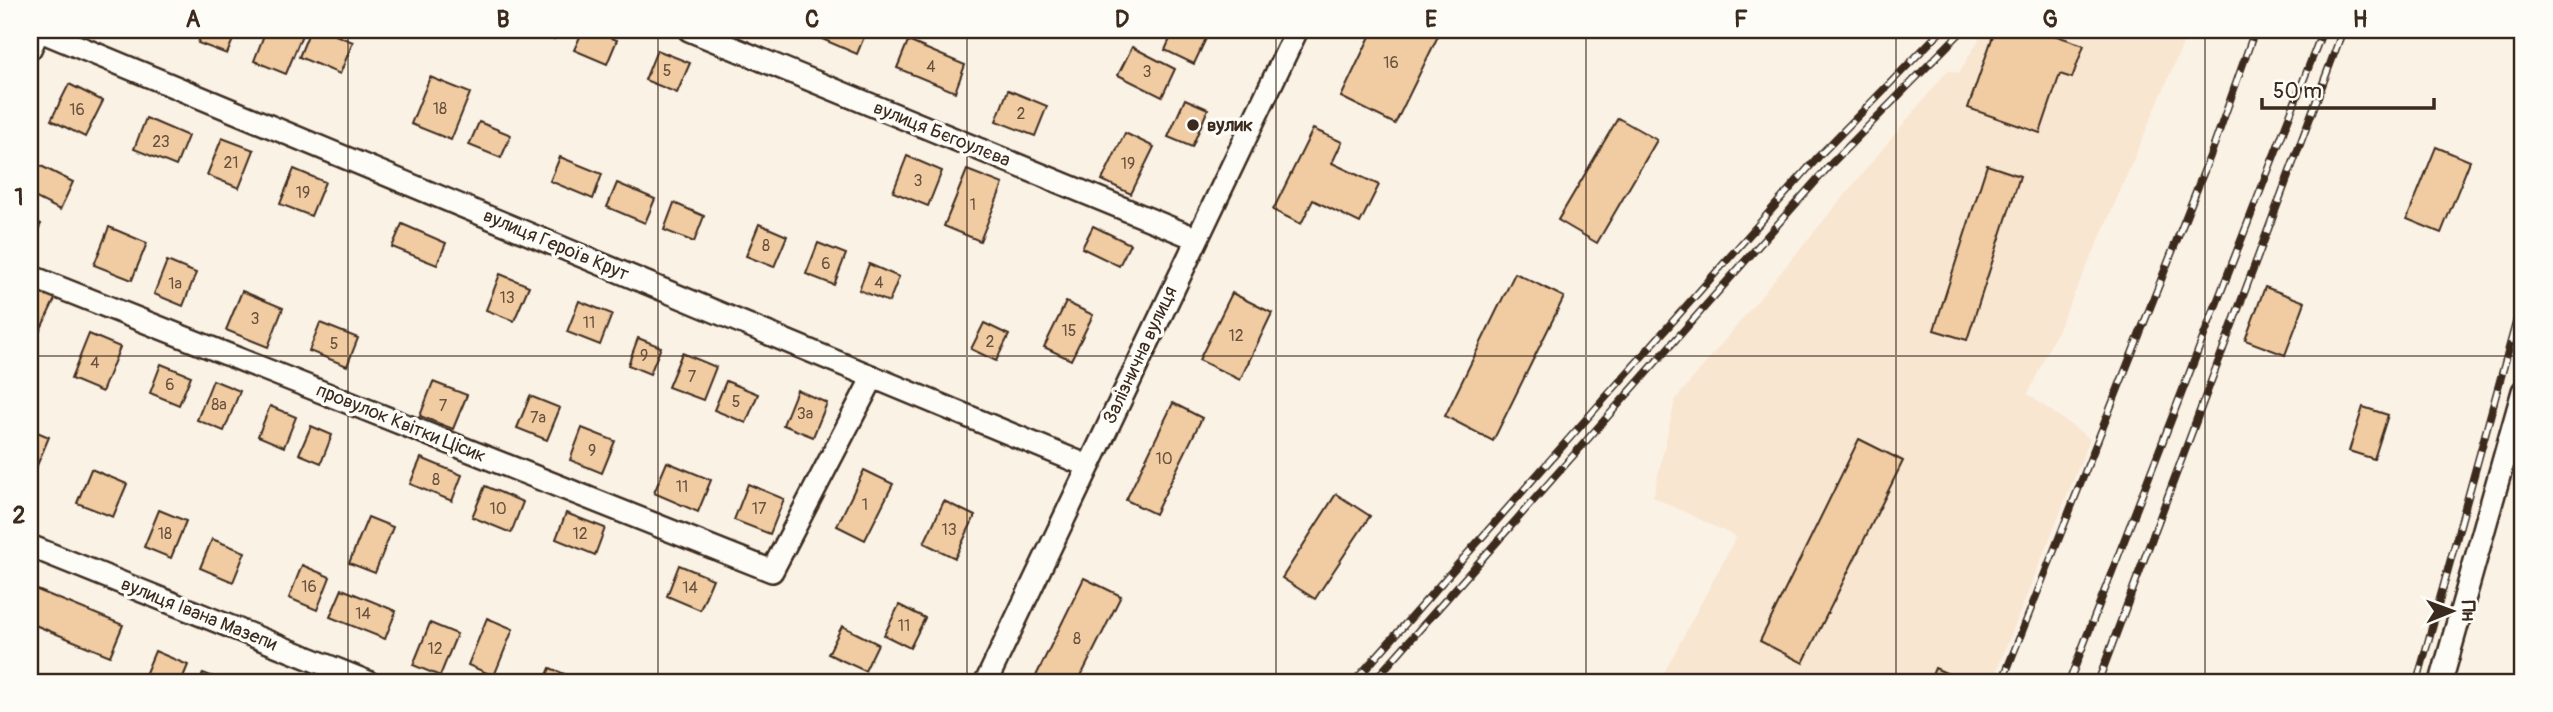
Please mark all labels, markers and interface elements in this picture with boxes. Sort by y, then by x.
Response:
text: A [186,5,201,34]
text: B [496,5,510,34]
text: C [805,5,819,34]
text: D [1115,5,1129,34]
text: E [1425,5,1437,34]
text: F [1734,5,1748,34]
text: G [2042,5,2058,34]
text: H [2353,5,2367,34]
house number: 16 [1383,53,1399,73]
house number: 4 [926,57,936,77]
house number: 5 [663,61,671,81]
house number: 3 [1143,62,1152,82]
scale bar [2262,66,2434,110]
text: 50 m [2273,78,2322,105]
street label: вулиця Бєгоулєва [870,96,1014,172]
house number: 18 [433,99,447,119]
house number: 16 [69,100,85,120]
house number: 2 [1017,104,1026,124]
place label: вулик [1207,113,1253,137]
marker: вулик [1185,117,1201,133]
house number: 23 [152,132,170,152]
house number: 21 [223,153,239,173]
house number: 19 [1121,154,1135,174]
house number: 3 [914,171,923,191]
text: 1 [15,183,24,212]
house number: 19 [296,183,310,203]
house number: 1 [970,195,976,215]
street label: вулиця Героїв Крут [480,203,633,287]
house number: 8 [762,236,770,256]
house number: 6 [821,254,831,274]
house number: 4 [874,273,884,293]
house number: 1а [168,274,182,294]
street label: Залізнична вулиця [1098,282,1182,428]
house number: 13 [499,288,515,308]
house number: 3 [251,309,260,329]
house number: 11 [583,313,595,333]
house number: 15 [1062,321,1076,341]
house number: 12 [1228,326,1244,346]
house number: 2 [986,332,995,352]
house number: 5 [330,334,338,354]
house number: 9 [640,346,648,366]
house number: 4 [90,353,100,373]
house number: 7 [688,367,697,387]
house number: 6 [165,375,175,395]
street label: провулок Квітки Цісик [313,378,489,468]
house number: 5 [732,392,740,412]
house number: 8а [211,395,227,415]
house number: 7 [439,396,448,416]
house number: 3а [797,404,813,424]
house number: 7а [530,408,546,428]
house number: 9 [588,441,596,461]
house number: 10 [1155,449,1173,469]
house number: 8 [432,470,440,490]
house number: 11 [676,477,688,497]
house number: 1 [862,495,868,515]
house number: 10 [489,499,507,519]
house number: 17 [752,499,767,519]
text: 2 [13,501,26,530]
house number: 13 [941,520,957,540]
house number: 18 [158,524,172,544]
house number: 12 [572,524,588,544]
street label: вулиця Івана Мазепи [118,572,281,656]
north arrow [2416,576,2486,646]
house number: 16 [301,577,317,597]
house number: 14 [682,578,698,598]
text: Пн [2456,600,2480,621]
house number: 14 [355,604,371,624]
house number: 11 [898,616,910,636]
house number: 8 [1073,629,1081,649]
house number: 12 [427,639,443,659]

